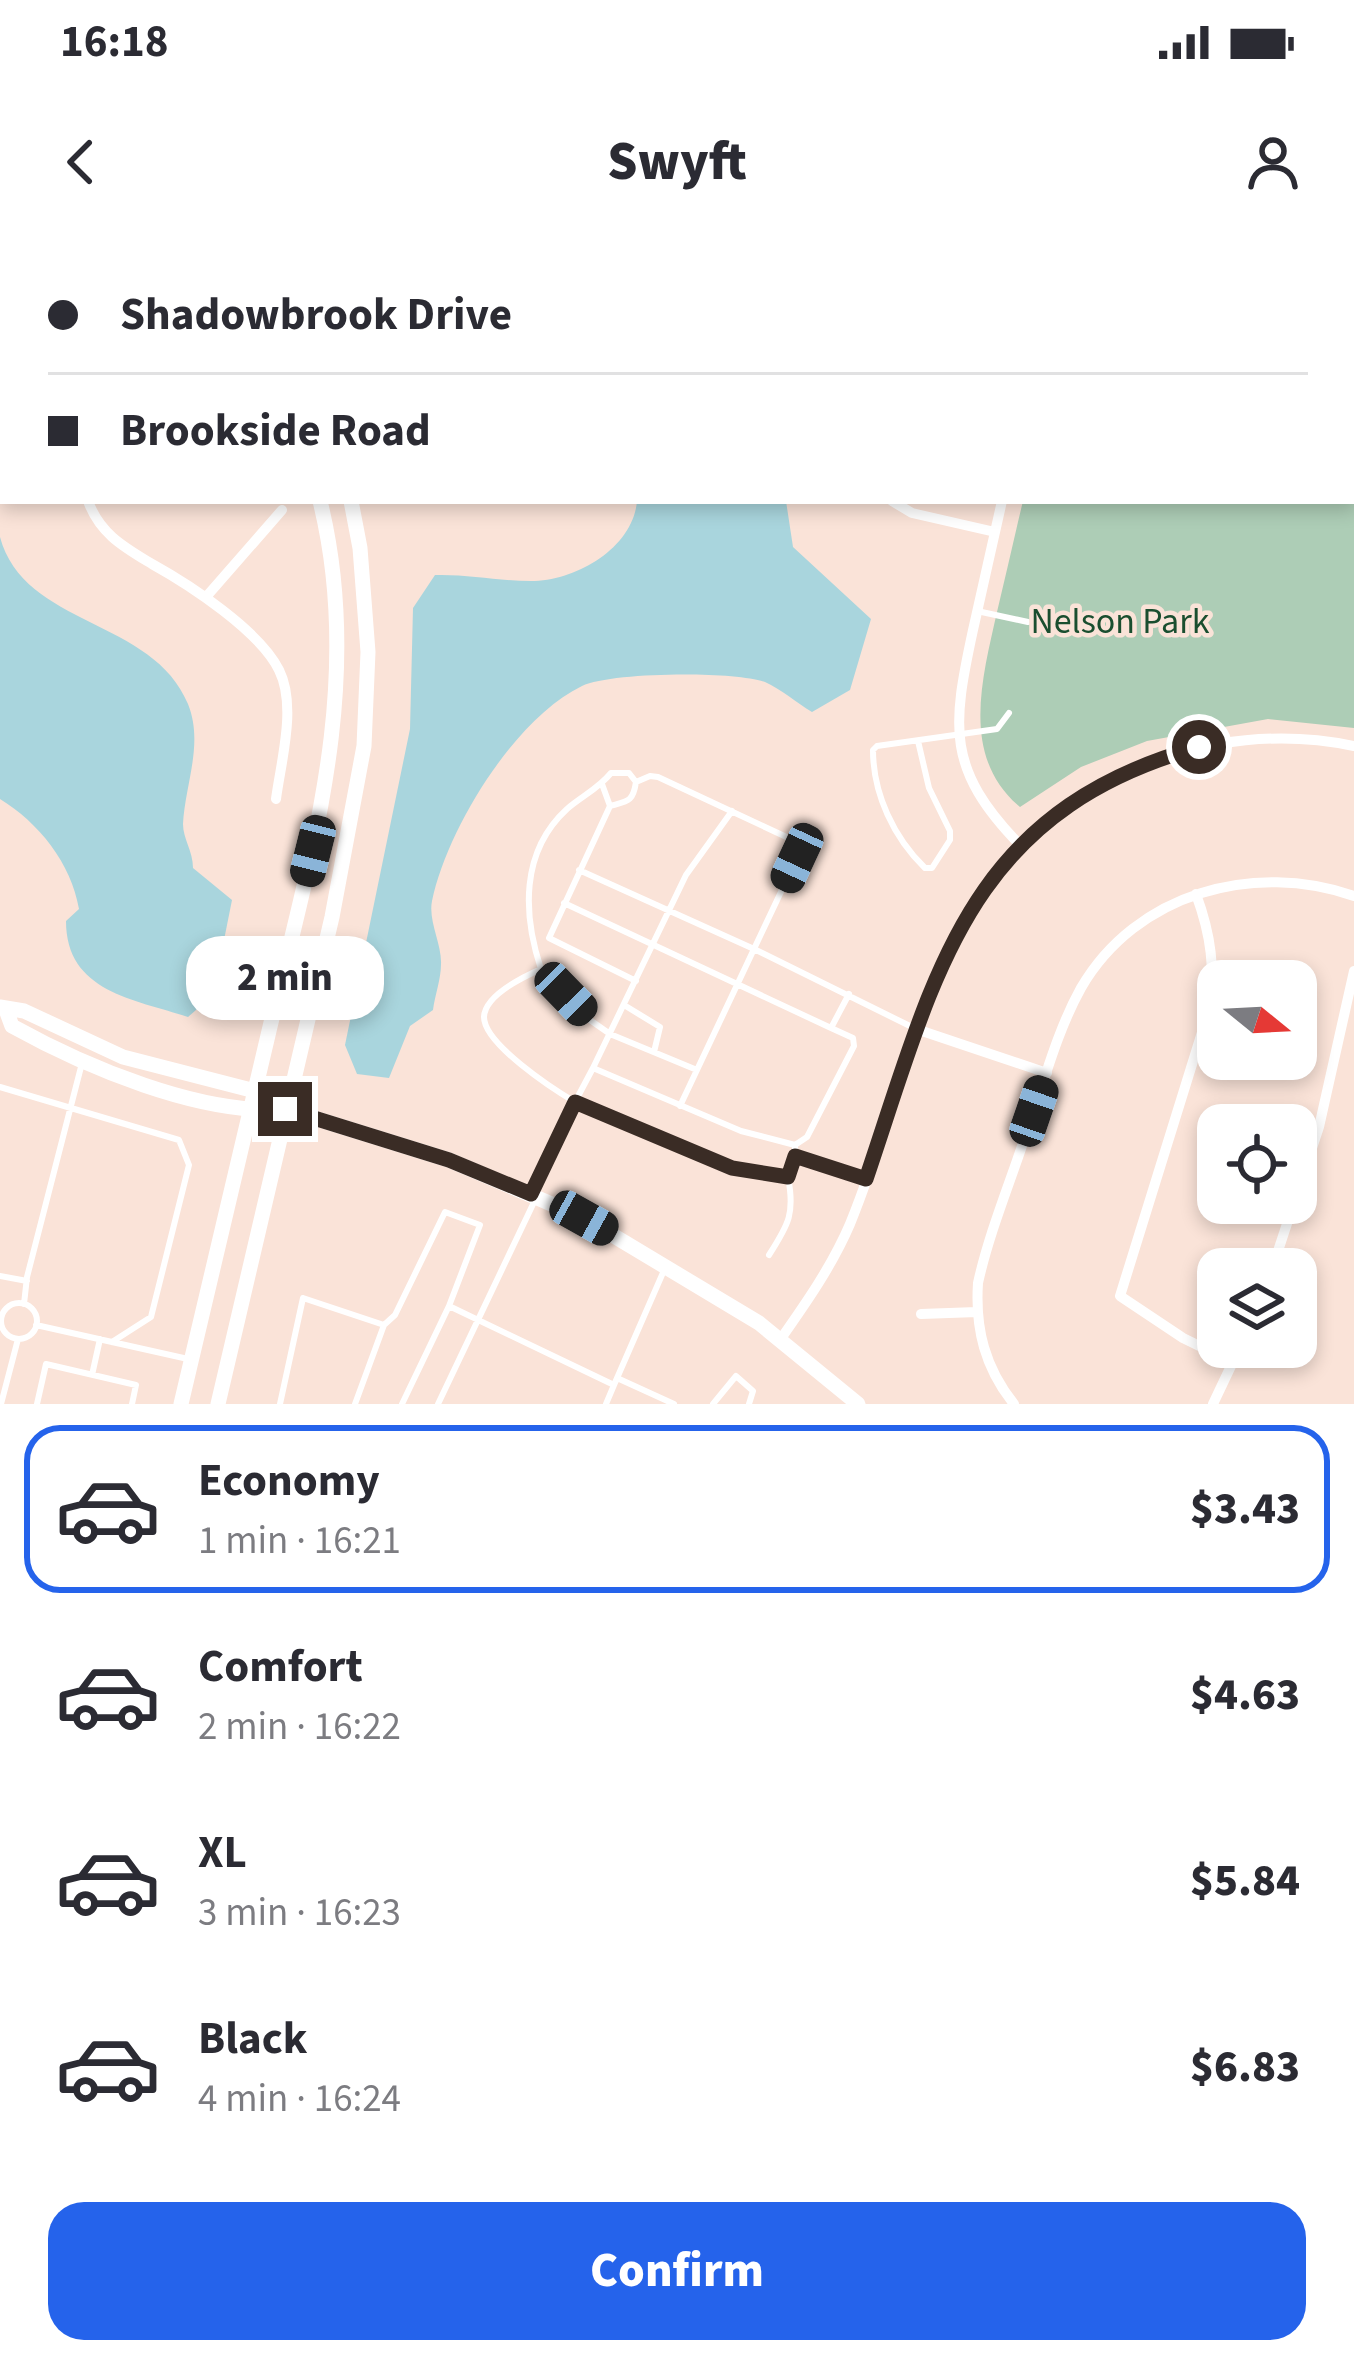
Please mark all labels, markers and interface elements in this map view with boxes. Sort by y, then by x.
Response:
text: 16:18 [60,10,169,74]
text: Swyft [607,124,747,201]
icon: back [48,129,114,195]
icon: person [1240,129,1306,195]
text: Shadowbrook Drive [120,283,512,347]
text: Brookside Road [120,399,431,463]
park label: Nelson Park [1030,596,1210,647]
route start [1172,720,1226,774]
car [287,812,339,890]
car [765,818,829,898]
callout: 2 min [186,935,384,1019]
text: 2 min [237,950,333,1006]
car [528,956,604,1032]
north arrow [1197,960,1317,1080]
map controls [1197,960,1317,1368]
car [1005,1071,1063,1151]
route end [258,1082,312,1136]
button: locate [1197,1104,1317,1224]
car [544,1185,624,1251]
button: layers [1197,1248,1317,1368]
text: Economy [198,1449,380,1513]
icon: car [54,1455,162,1563]
text: $3.43 [1190,1477,1300,1541]
text: 1 min · 16:21 [198,1513,401,1569]
text: Comfort [198,1635,363,1699]
icon: car [54,1641,162,1749]
text: $4.63 [1190,1663,1300,1727]
text: 2 min · 16:22 [198,1699,401,1755]
text: XL [198,1821,247,1885]
icon: car [54,1827,162,1935]
text: $5.84 [1190,1849,1300,1913]
text: 3 min · 16:23 [198,1885,401,1941]
text: Black [198,2007,308,2071]
icon: car [54,2013,162,2121]
text: $6.83 [1190,2035,1300,2099]
text: 4 min · 16:24 [198,2071,401,2127]
button: Confirm [48,2202,1306,2340]

